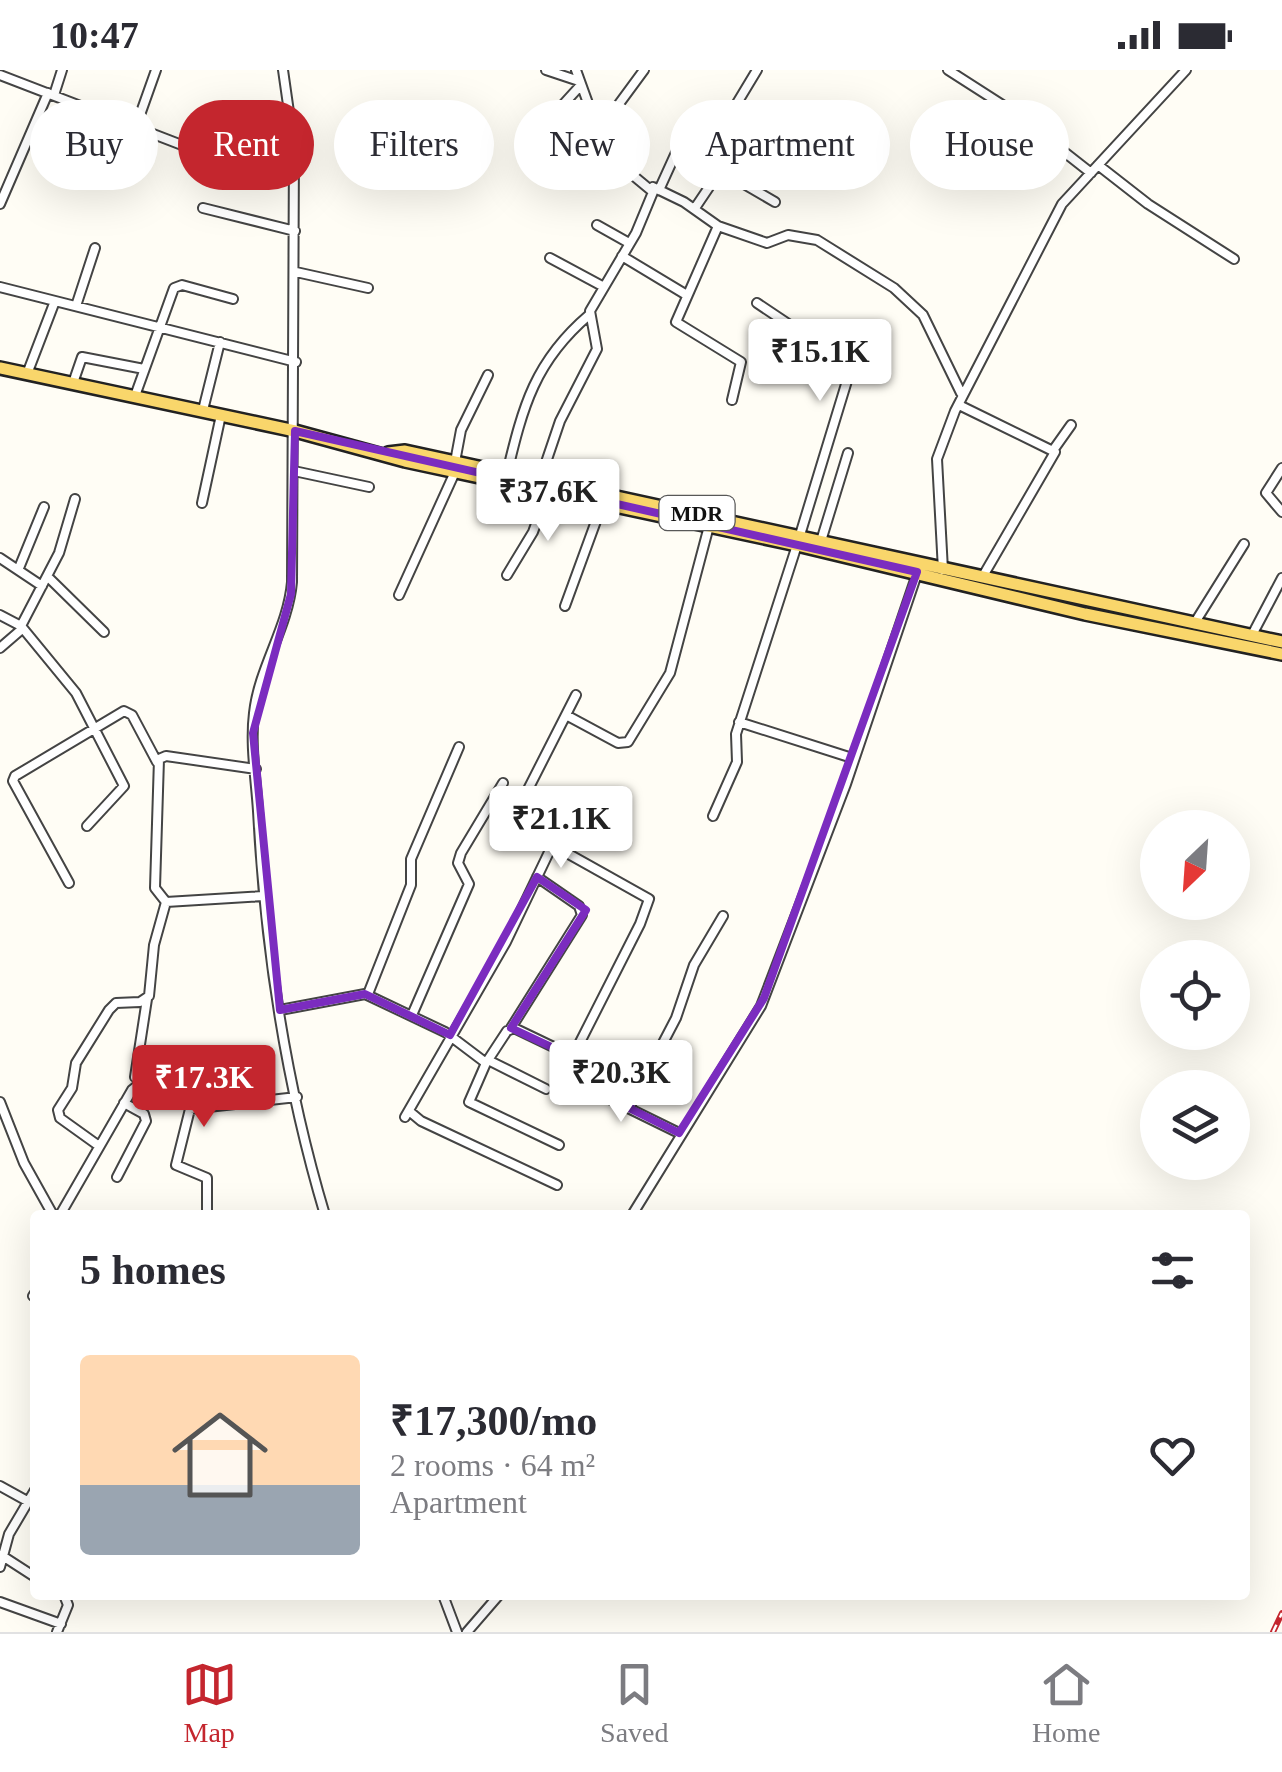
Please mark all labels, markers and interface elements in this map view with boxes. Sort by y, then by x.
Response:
text: 10:47 [50,14,139,56]
chip: Buy [30,100,158,190]
chip: Rent [178,100,314,190]
chip: Filters [334,100,494,190]
chip: New [514,100,650,190]
chip: Apartment [670,100,890,190]
chip: House [910,100,1069,190]
pin: ₹15.1K [739,319,901,404]
text: ₹15.1K [770,333,870,369]
pin: ₹37.6K [467,459,629,544]
text: ₹37.6K [498,473,598,509]
road number: MDR [660,496,734,530]
pin: ₹21.1K [480,786,642,871]
text: ₹21.1K [511,800,611,836]
north arrow [1140,810,1250,920]
map controls [1140,810,1250,1180]
button: locate [1140,940,1250,1050]
pin: ₹20.3K [540,1040,702,1125]
pin: ₹17.3K [123,1045,285,1130]
text: ₹20.3K [571,1054,671,1090]
text: ₹17.3K [154,1059,254,1095]
button: layers [1140,1070,1250,1180]
icon: filters [1145,1243,1200,1298]
text: 5 homes [80,1247,226,1293]
icon: home [160,1395,280,1515]
text: ₹17,300/mo [390,1398,597,1444]
icon: heart [1145,1428,1200,1483]
text: 2 rooms · 64 m² [390,1447,595,1483]
text: Apartment [390,1484,527,1520]
tab: Map [182,1657,237,1749]
tab: Saved [600,1657,669,1749]
tab: Home [1032,1657,1100,1749]

